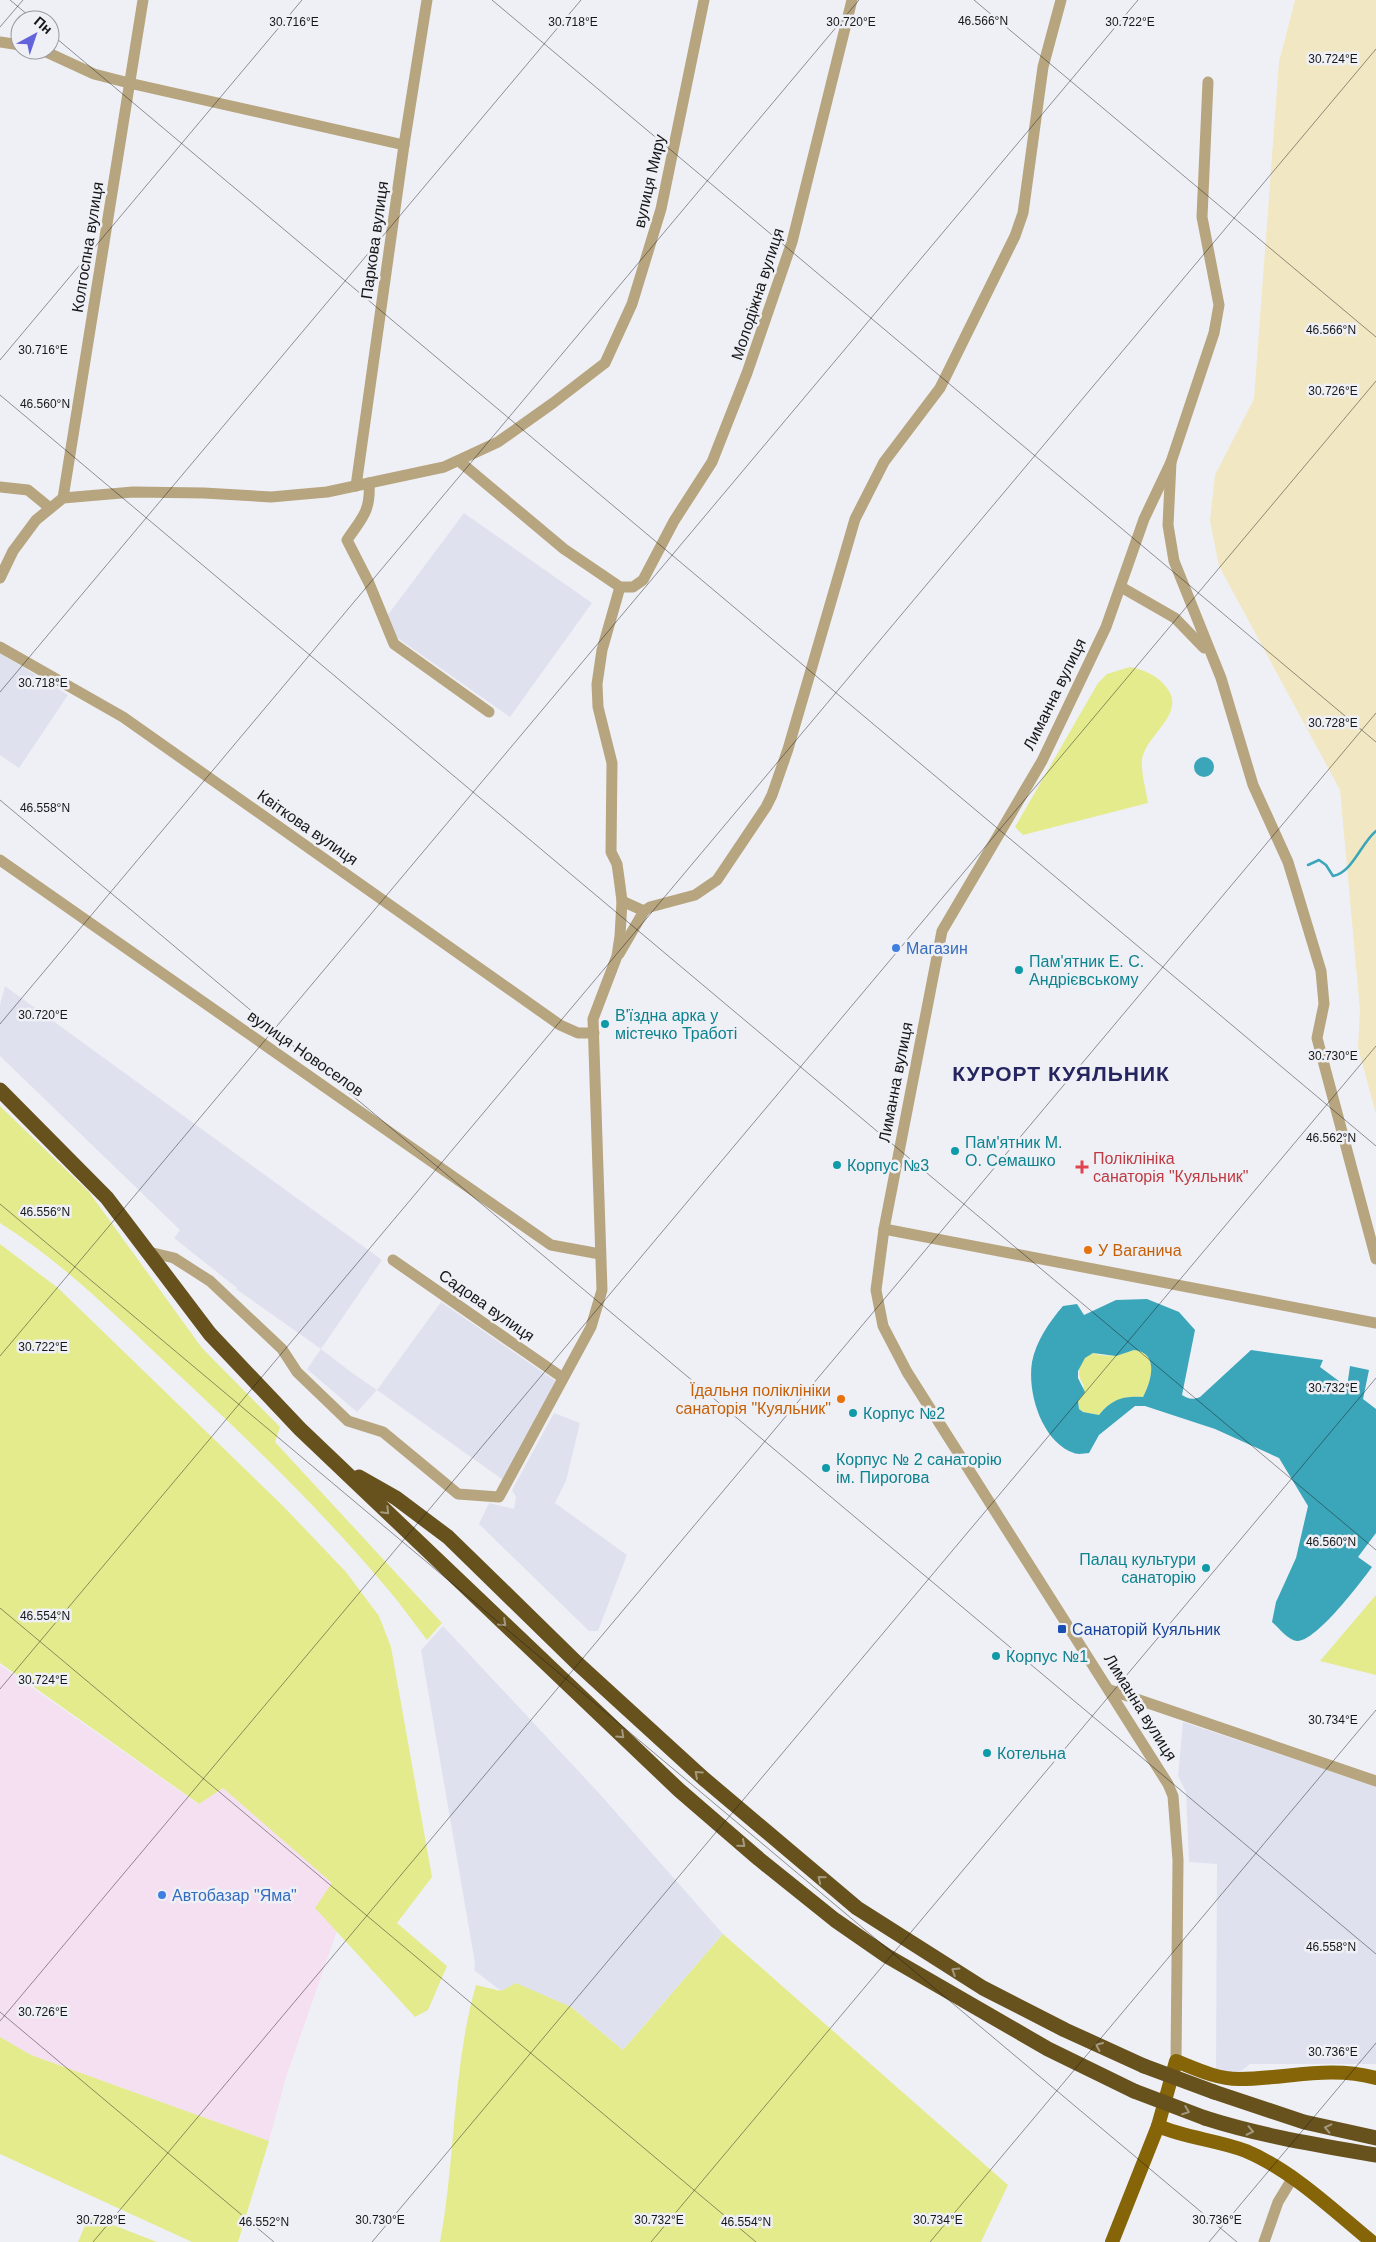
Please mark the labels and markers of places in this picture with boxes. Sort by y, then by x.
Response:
place label: Магазин [906,940,968,957]
marker: Магазин [890,942,902,954]
place label: Пам'ятник Е. С. Андрієвському [1029,953,1144,988]
marker: Пам'ятник Е. С. Андрієвському [1013,964,1025,976]
place label: В'їздна арка у містечко Тработі [615,1007,737,1042]
marker: В'їздна арка у містечко Тработі [599,1018,611,1030]
place label: Пам'ятник М. О. Семашко [965,1134,1062,1169]
marker: Пам'ятник М. О. Семашко [949,1145,961,1157]
place label: Поліклініка санаторія "Куяльник" [1093,1150,1249,1185]
place label: Корпус №3 [847,1157,929,1174]
marker: Корпус №3 [831,1159,843,1171]
marker: Поліклініка санаторія "Куяльник" [1075,1160,1089,1174]
place label: У Ваганича [1098,1242,1182,1259]
marker: У Ваганича [1082,1244,1094,1256]
place label: Їдальня поліклініки санаторія "Куяльник" [676,1382,831,1417]
marker: Їдальня поліклініки санаторія "Куяльник" [835,1393,847,1405]
place label: Корпус №2 [863,1405,945,1422]
marker: Корпус №2 [847,1407,859,1419]
place label: Корпус № 2 санаторію ім. Пирогова [836,1451,1002,1486]
marker: Корпус № 2 санаторію ім. Пирогова [820,1462,832,1474]
place label: Палац культури санаторію [1079,1551,1196,1586]
marker: Палац культури санаторію [1200,1562,1212,1574]
place label: Санаторій Куяльник [1072,1621,1221,1638]
marker: Санаторій Куяльник [1056,1623,1068,1635]
place label: Корпус №1 [1006,1648,1088,1665]
marker: Корпус №1 [990,1650,1002,1662]
place label: Котельна [997,1745,1066,1762]
marker: Котельна [981,1747,993,1759]
place label: Автобазар "Яма" [172,1887,297,1904]
marker: Автобазар "Яма" [156,1889,168,1901]

